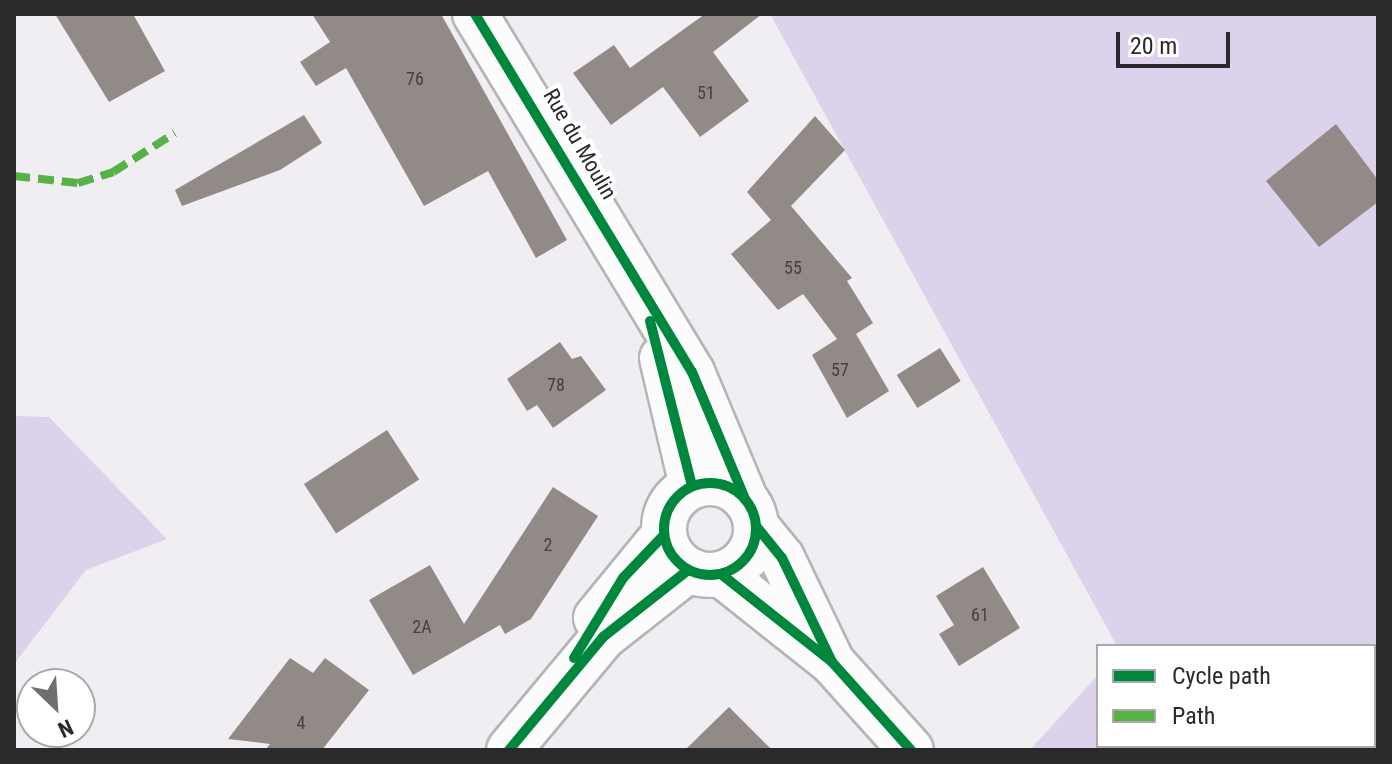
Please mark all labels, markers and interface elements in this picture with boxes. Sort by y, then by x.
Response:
scale bar [1120,16,1234,66]
text: 20 m [1130,32,1177,60]
house number: 76 [406,68,424,90]
house number: 51 [697,82,715,104]
street label: Rue du Moulin [538,84,622,204]
house number: 55 [784,257,802,279]
house number: 57 [831,359,849,381]
house number: 78 [547,374,565,396]
house number: 2 [544,534,552,556]
house number: 61 [971,604,989,626]
house number: 2A [412,616,432,638]
legend [1096,644,1376,748]
text: Cycle path [1172,662,1271,690]
north arrow [16,668,96,748]
text: Path [1172,702,1215,730]
house number: 4 [297,712,305,734]
text: N [54,714,77,743]

